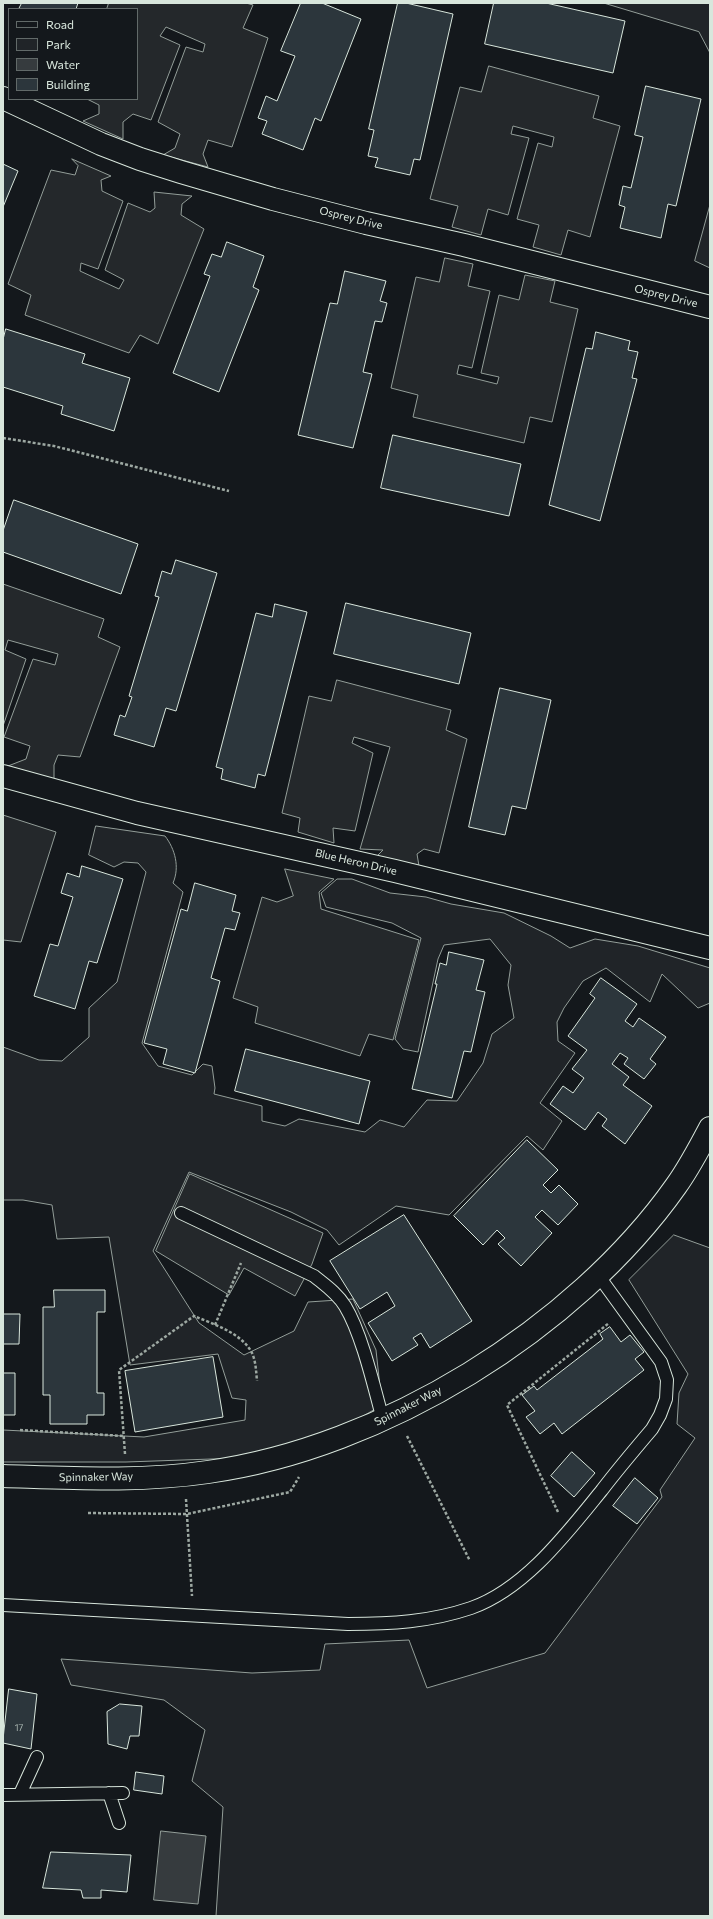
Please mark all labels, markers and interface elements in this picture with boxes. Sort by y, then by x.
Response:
legend [8,8,138,100]
text: Road [46,17,74,31]
text: Park [46,37,71,51]
text: Water [46,57,80,71]
text: Building [46,77,90,91]
street label: Osprey Drive [318,204,384,232]
street label: Osprey Drive [633,282,699,310]
street label: Blue Heron Drive [314,846,398,878]
street label: Spinnaker Way [372,1383,444,1429]
street label: Spinnaker Way [59,1470,133,1484]
house number: 17 [15,1723,23,1733]

